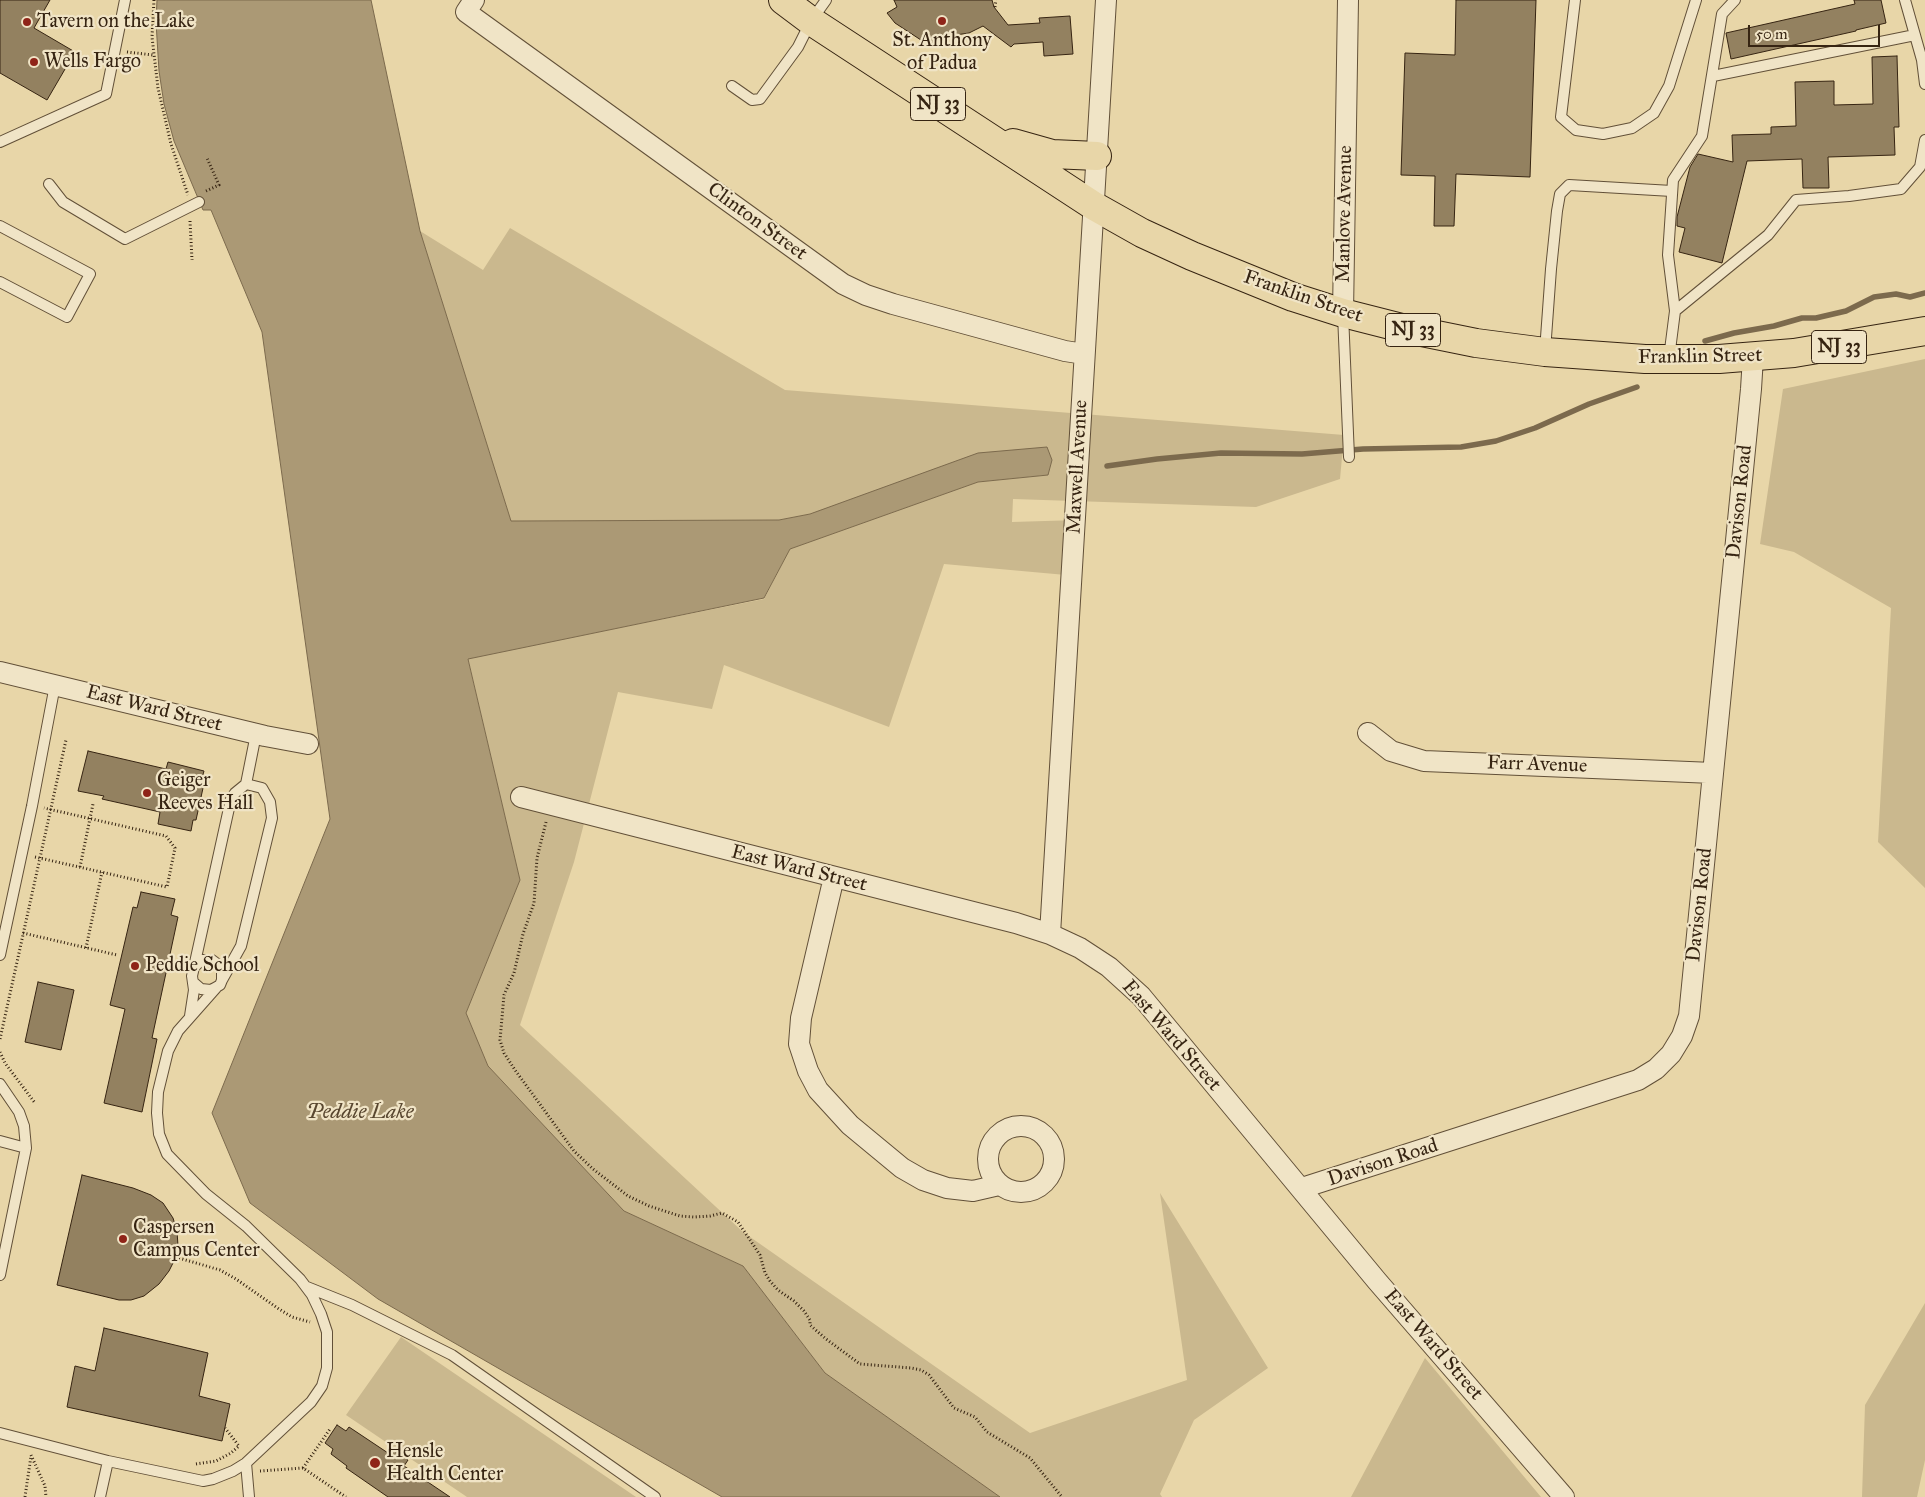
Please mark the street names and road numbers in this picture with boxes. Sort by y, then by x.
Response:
road number: NJ 33 [910,88,966,120]
street label: Manlove Avenue [1332,145,1358,283]
street label: Clinton Street [702,178,812,266]
street label: Franklin Street [1240,265,1366,329]
road number: NJ 33 [1386,314,1440,346]
road number: NJ 33 [1812,331,1866,364]
street label: Franklin Street [1638,344,1762,370]
street label: Maxwell Avenue [1062,399,1094,535]
street label: Davison Road [1722,444,1758,560]
street label: East Ward Street [83,680,225,738]
street label: Farr Avenue [1486,751,1588,779]
street label: East Ward Street [728,840,870,898]
street label: Davison Road [1682,847,1718,963]
street label: East Ward Street [1116,976,1226,1096]
street label: Davison Road [1325,1134,1441,1192]
street label: East Ward Street [1378,1285,1488,1405]

